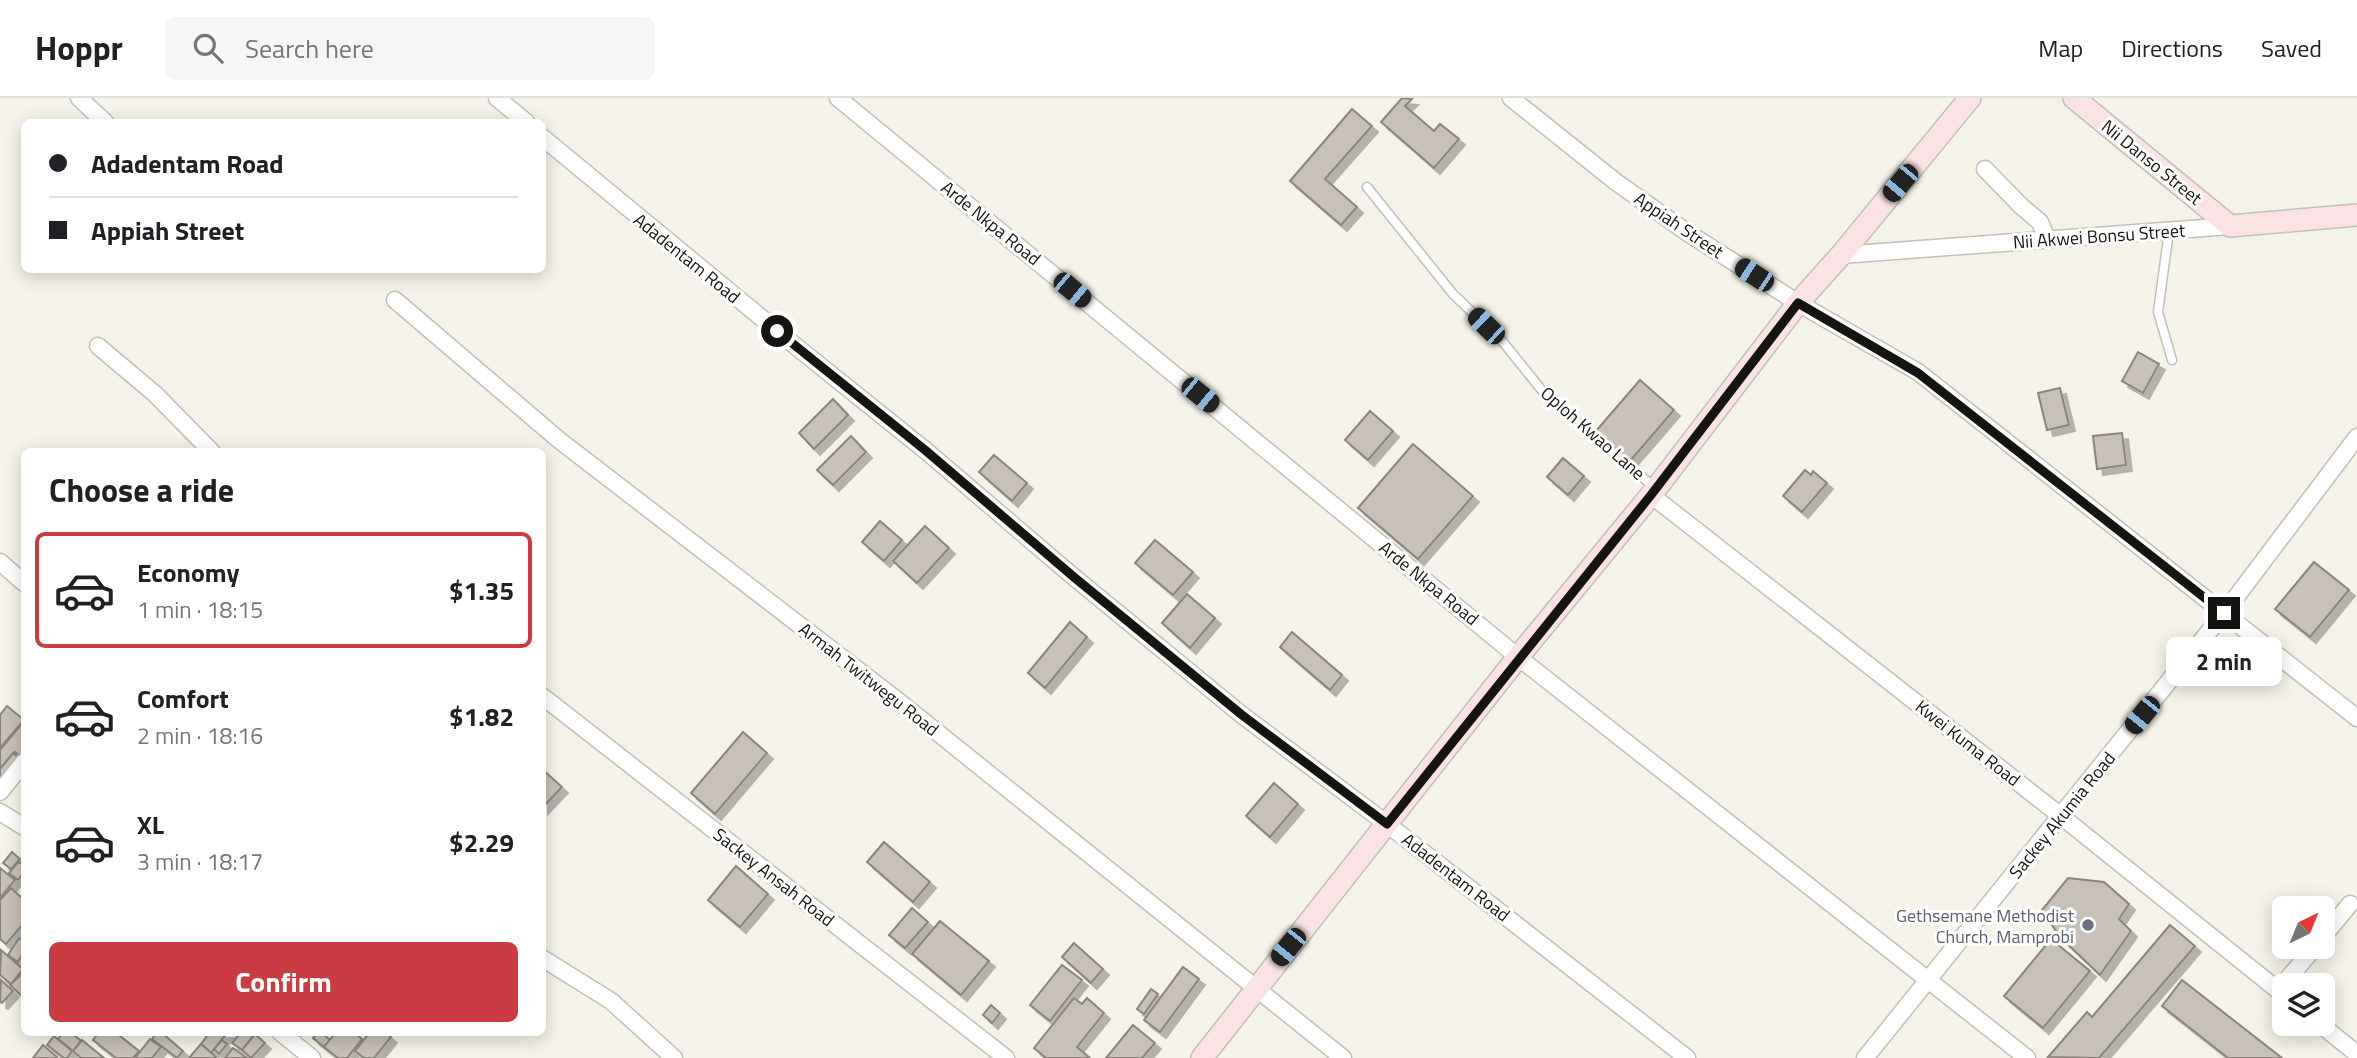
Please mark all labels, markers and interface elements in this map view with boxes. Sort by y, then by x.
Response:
search box [165,17,655,80]
text: Hoppr [35,23,123,73]
icon: search [189,29,227,67]
text: Search here [245,29,374,68]
text: Map [2038,30,2083,66]
text: Directions [2121,30,2223,66]
text: Saved [2261,30,2322,66]
street label: Nii Danso Street [2096,113,2209,211]
text: Adadentam Road [91,144,284,183]
car [1879,160,1922,206]
street label: Arde Nkpa Road [935,174,1047,272]
street label: Appiah Street [1629,185,1730,265]
street label: Adadentam Road [628,206,746,310]
text: Appiah Street [91,211,244,250]
street label: Nii Akwei Bonsu Street [2012,216,2187,255]
car [1731,255,1778,295]
car [1050,268,1095,312]
car [1464,304,1509,348]
route start [761,315,793,347]
car [1178,374,1223,416]
street label: Oploh Kwao Lane [1535,380,1651,486]
text: Choose a ride [49,466,234,514]
street label: Arde Nkpa Road [1373,534,1485,632]
text: Economy [137,553,239,592]
icon: car [53,559,116,622]
text: $1.35 [449,571,514,610]
text: 1 min · 18:15 [137,592,263,627]
route end [2208,597,2240,629]
street label: Armah Twitwegu Road [793,616,945,742]
callout: 2 min [2166,638,2282,686]
text: 2 min [2196,644,2252,679]
text: Comfort [137,679,229,718]
icon: car [53,685,116,748]
car [2121,692,2164,738]
street label: Kwei Kuma Road [1910,693,2026,793]
text: $1.82 [449,697,514,736]
text: 2 min · 18:16 [137,718,263,753]
street label: Sackey Akumia Road [2002,746,2122,884]
text: XL [137,805,164,844]
icon: car [53,811,116,874]
street label: Sackey Ansah Road [708,821,840,933]
text: $2.29 [449,823,514,862]
street label: Adadentam Road [1396,826,1516,928]
text: 3 min · 18:17 [137,844,263,879]
north arrow [2272,896,2334,959]
map controls [2272,896,2335,1036]
place label: Gethsemane Methodist Church, Mamprobi [1896,902,2075,950]
marker: Gethsemane Methodist Church, Mamprobi [2080,917,2096,933]
car [1267,924,1310,970]
button: Confirm [49,942,518,1022]
button: layers [2272,973,2335,1036]

